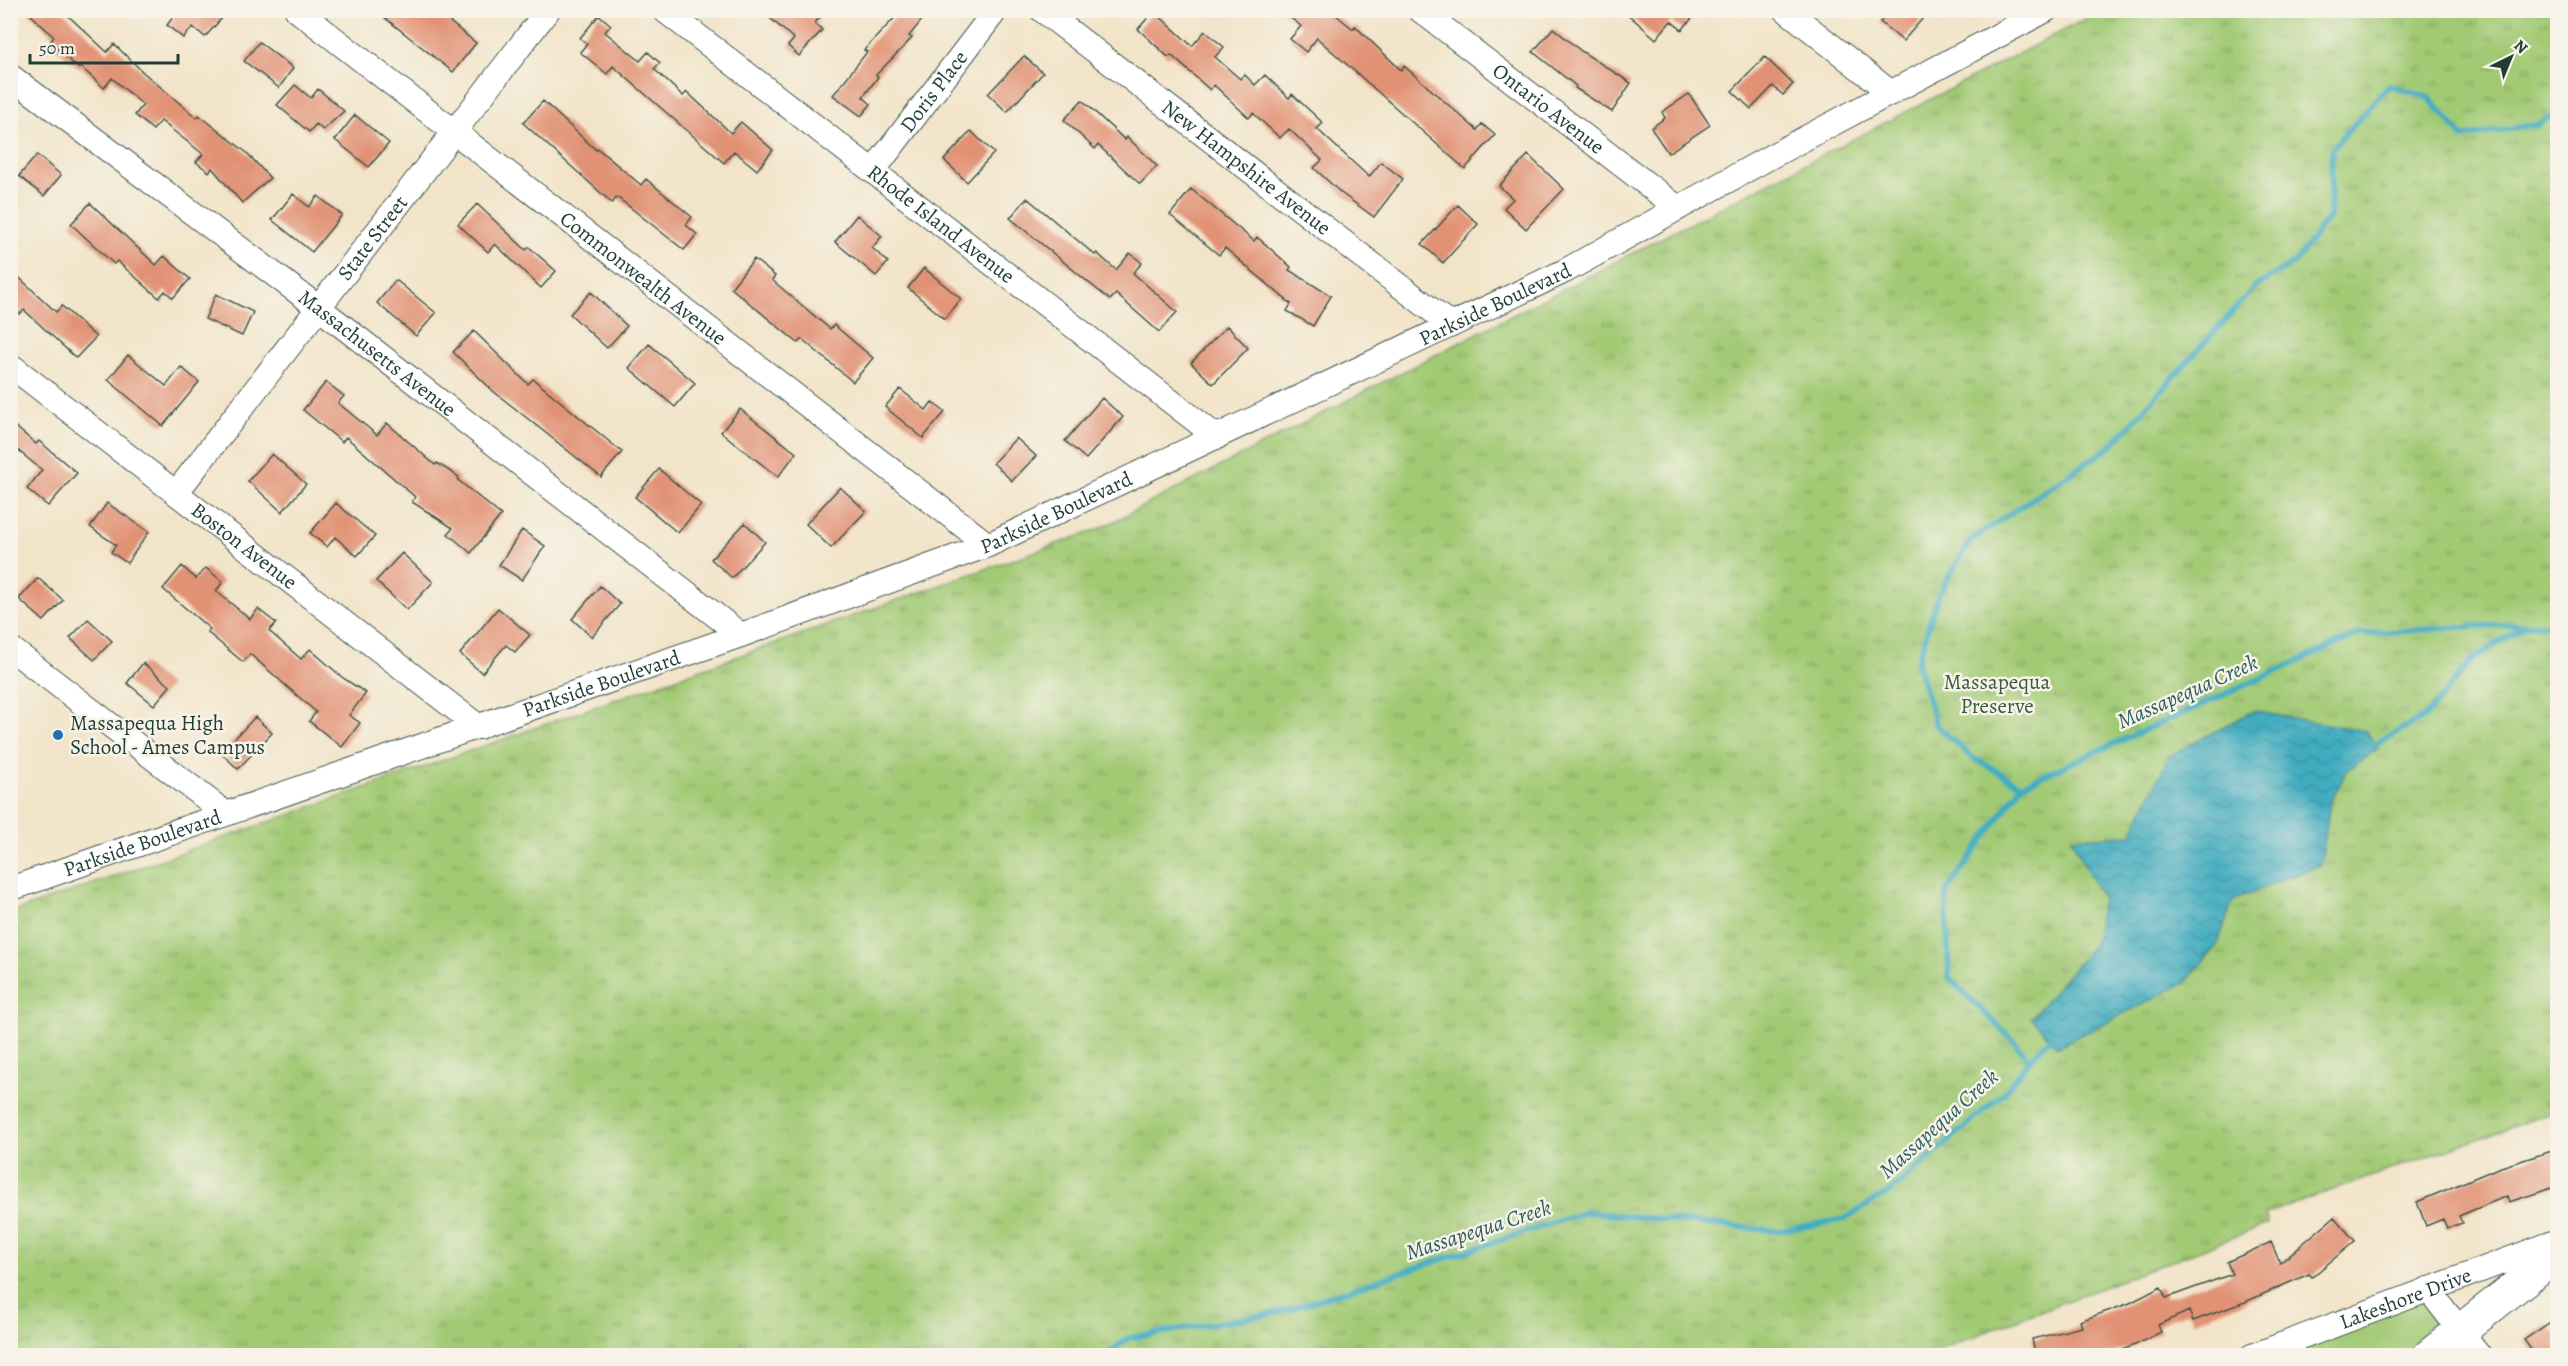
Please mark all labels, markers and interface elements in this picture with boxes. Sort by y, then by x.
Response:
scale bar [30,27,178,65]
north arrow [2481,27,2541,87]
text: N [2509,35,2533,59]
text: 50 m [39,36,75,60]
street label: Doris Place [893,45,974,138]
street label: Ontario Avenue [1487,57,1610,161]
street label: New Hampshire Avenue [1156,93,1337,242]
street label: Rhode Island Avenue [862,158,1021,290]
street label: State Street [331,190,414,286]
street label: Commonwealth Avenue [554,205,732,352]
street label: Parkside Boulevard [1414,256,1576,352]
street label: Massachusetts Avenue [292,283,462,423]
street label: Parkside Boulevard [976,464,1137,561]
street label: Boston Avenue [186,496,303,596]
street label: Parkside Boulevard [519,643,685,724]
water label: Massapequa Creek [2112,647,2263,736]
park label: Massapequa Preserve [1944,668,2050,720]
place label: Massapequa High School - Ames Campus [70,709,265,761]
marker: Massapequa High School - Ames Campus [51,728,65,742]
street label: Parkside Boulevard [60,802,226,883]
water label: Massapequa Creek [1873,1062,2005,1185]
water label: Massapequa Creek [1402,1192,1555,1268]
street label: Lakeshore Drive [2336,1261,2475,1336]

